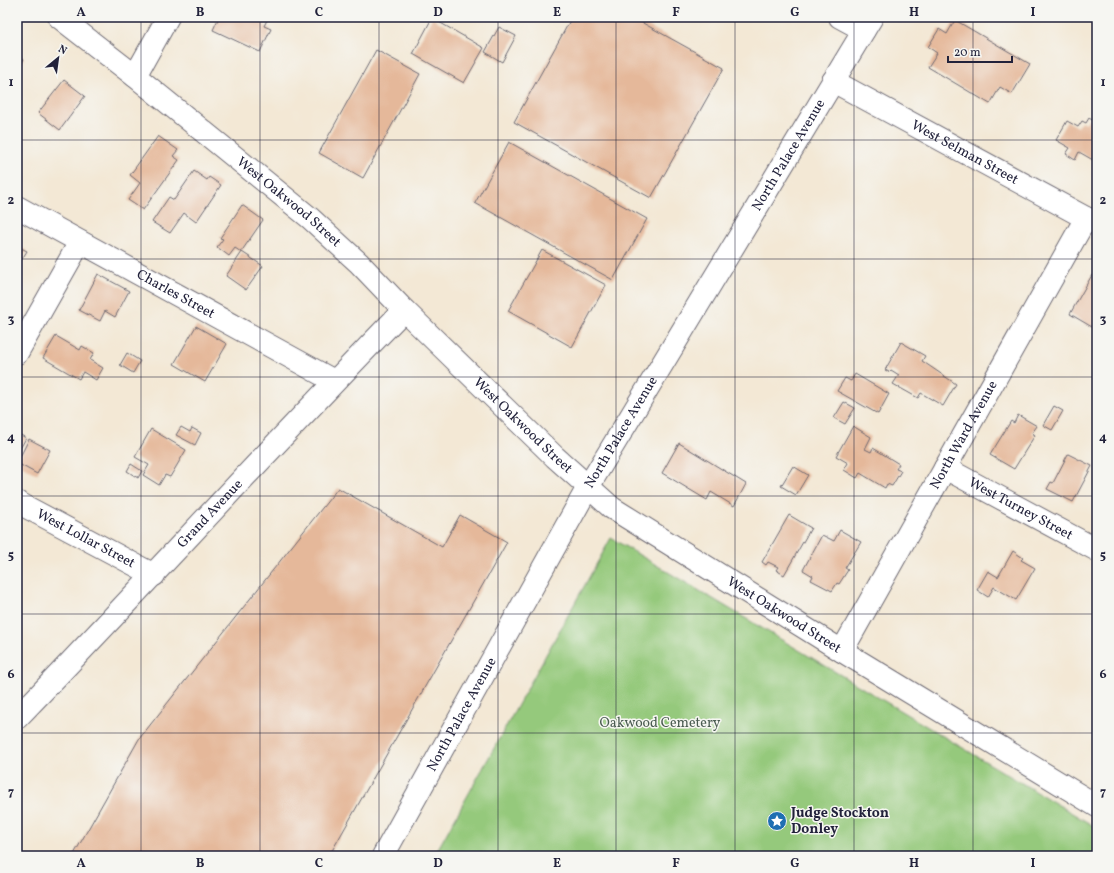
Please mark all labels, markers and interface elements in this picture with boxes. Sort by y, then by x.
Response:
text: A [76,4,86,22]
text: B [196,4,205,22]
text: C [315,4,323,22]
text: D [433,4,443,22]
text: E [553,4,561,22]
text: F [672,4,680,22]
text: G [790,4,800,22]
text: H [909,4,919,22]
text: I [1031,4,1036,22]
north arrow [38,38,78,78]
scale bar [948,38,1012,64]
text: N [55,42,69,59]
text: 20 m [954,45,981,61]
text: 1 [8,74,14,92]
text: 1 [1100,74,1106,92]
street label: North Palace Avenue [747,95,830,215]
street label: West Selman Street [908,116,1022,189]
street label: West Oakwood Street [232,153,345,251]
text: 2 [8,192,15,210]
text: 2 [1100,192,1107,210]
street label: Charles Street [133,265,218,323]
text: 3 [8,311,15,329]
text: 3 [1100,311,1107,329]
street label: North Palace Avenue [580,372,662,492]
street label: West Oakwood Street [469,373,577,478]
street label: North Ward Avenue [926,377,1002,493]
text: 4 [7,429,15,447]
text: 4 [1099,429,1107,447]
street label: West Turney Street [965,473,1076,545]
street label: Grand Avenue [173,475,247,552]
street label: West Lollar Street [33,505,139,573]
text: 5 [8,547,14,565]
text: 5 [1100,547,1106,565]
street label: West Oakwood Street [723,572,845,658]
street label: North Palace Avenue [422,654,501,775]
text: 6 [7,666,15,684]
text: 6 [1099,666,1107,684]
park label: Oakwood Cemetery [600,714,721,733]
text: 7 [8,784,14,802]
text: 7 [1100,784,1106,802]
place label: Judge Stockton Donley [790,804,889,839]
place icon: Judge Stockton Donley [766,810,788,832]
text: A [76,855,86,873]
text: B [196,855,205,873]
text: C [315,855,323,873]
text: D [433,855,443,873]
text: E [553,855,561,873]
text: F [672,855,680,873]
text: G [790,855,800,873]
text: H [909,855,919,873]
text: I [1031,855,1036,873]

